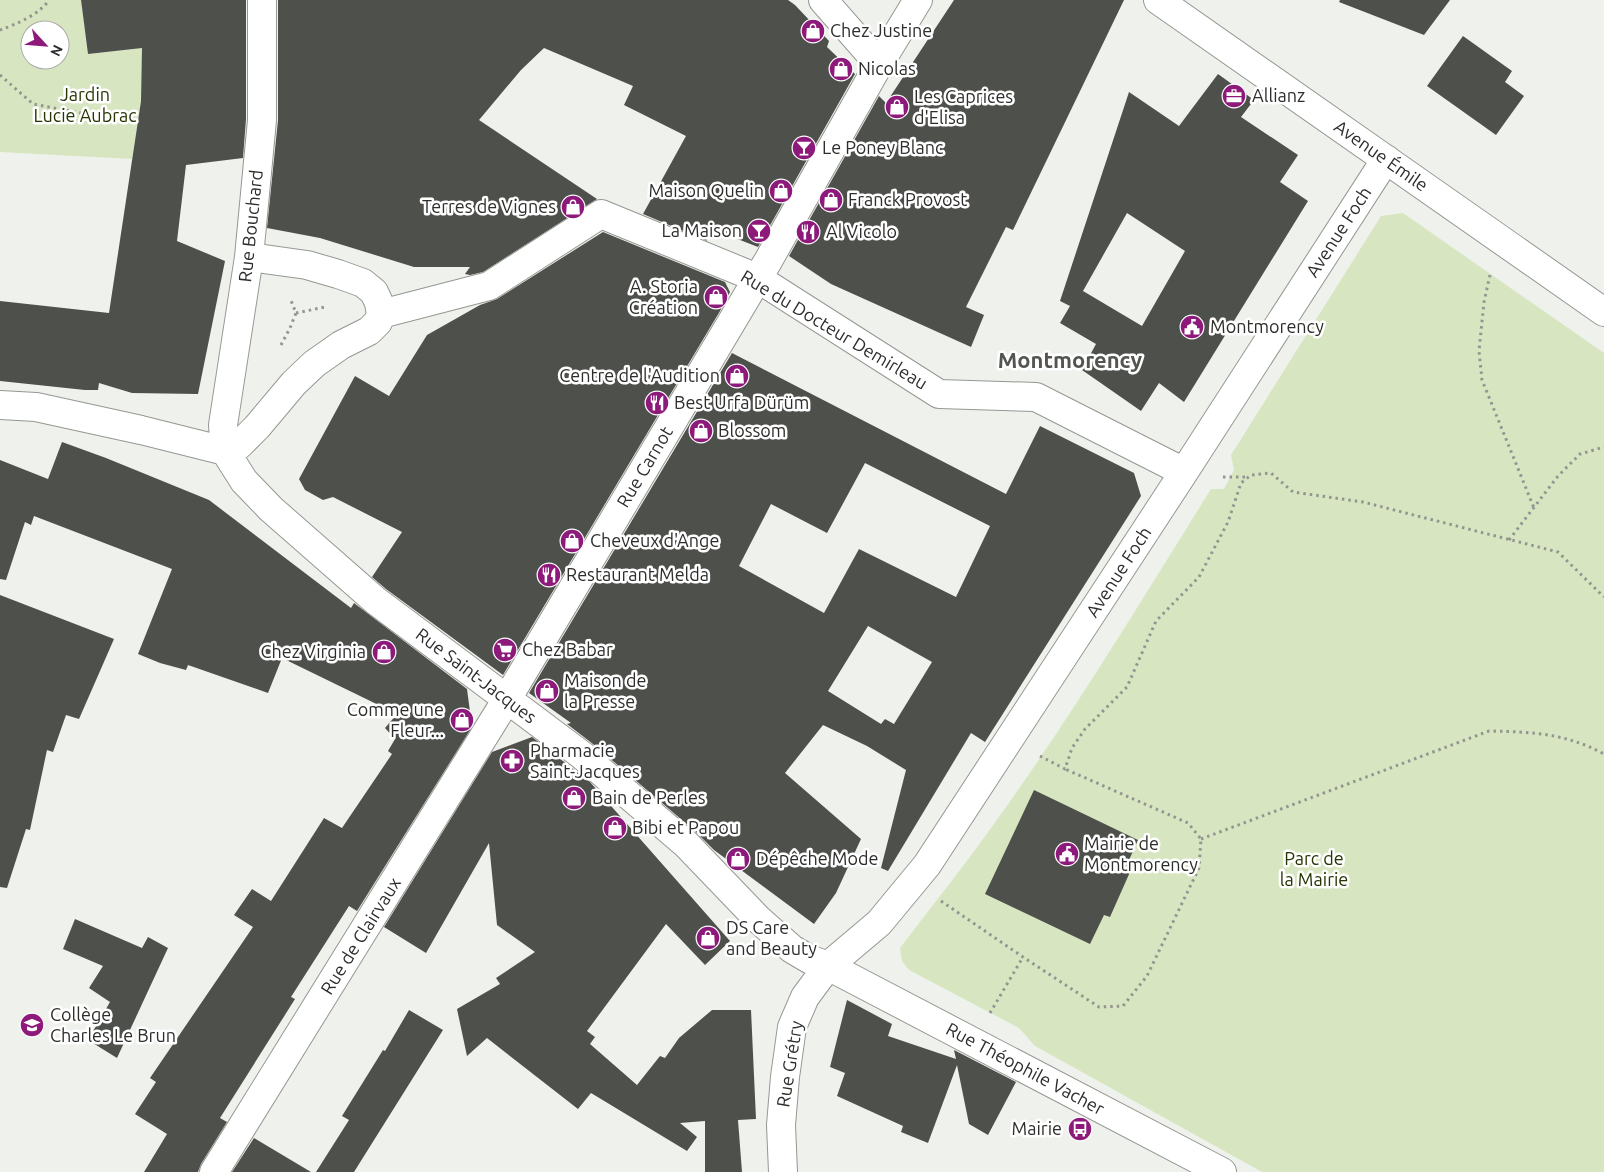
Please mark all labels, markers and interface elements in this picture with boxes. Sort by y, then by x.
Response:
shop icon: Chez Justine [800,18,826,44]
north arrow [20,20,70,70]
place label: Chez Justine [830,20,932,40]
text: N [47,42,66,59]
shop icon: Nicolas [828,56,854,82]
place label: Nicolas [858,58,916,78]
office icon: Allianz [1221,83,1247,109]
park label: Jardin Lucie Aubrac [33,84,137,125]
place label: Allianz [1252,85,1305,105]
place label: Les Caprices d'Elisa [914,86,1013,127]
shop icon: Les Caprices d'Elisa [884,94,910,120]
street label: Avenue Émile [1331,115,1433,195]
bar icon: Le Poney Blanc [791,135,817,161]
place label: Le Poney Blanc [822,137,943,157]
street label: Rue Bouchard [234,169,266,283]
shop icon: Maison Quelin [768,178,794,204]
place label: Maison Quelin [648,180,764,201]
street label: Avenue Foch [1302,183,1375,280]
shop icon: Franck Provost [818,187,844,213]
place label: Franck Provost [848,189,967,209]
shop icon: Terres de Vignes [560,194,586,220]
place label: Terres de Vignes [422,196,556,216]
bar icon: La Maison [746,218,772,244]
restaurant icon: Al Vicolo [795,219,821,245]
place label: La Maison [662,220,742,240]
place label: Al Vicolo [826,221,897,241]
street label: Rue du Docteur Demirleau [738,266,931,393]
place label: A. Storia Création [629,276,698,317]
shop icon: A. Storia Création [703,284,729,310]
public building icon: Montmorency [1179,314,1205,340]
place label: Montmorency [1210,316,1324,336]
district label: Montmorency [998,347,1143,372]
shop icon: Centre de l'Audition [724,363,750,389]
place label: Centre de l'Audition [559,365,720,385]
restaurant icon: Best Urfa Dürüm [644,390,670,416]
place label: Best Urfa Dürüm [674,392,809,412]
shop icon: Blossom [688,418,714,444]
place label: Blossom [718,420,786,440]
street label: Rue Carnot [612,423,676,510]
street label: Avenue Foch [1082,523,1155,620]
shop icon: Cheveux d'Ange [559,528,585,554]
place label: Cheveux d'Ange [590,530,719,550]
restaurant icon: Restaurant Melda [536,562,562,588]
place label: Restaurant Melda [566,564,709,584]
street label: Rue Saint-Jacques [413,623,541,727]
supermarket icon: Chez Babar [492,637,518,663]
shop icon: Chez Virginia [371,639,397,665]
place label: Chez Babar [522,639,613,659]
place label: Chez Virginia [261,641,366,661]
place label: Maison de la Presse [564,670,646,711]
shop icon: Maison de la Presse [534,678,560,704]
place label: Comme une Fleur... [347,699,444,740]
shop icon: Comme une Fleur... [449,707,475,733]
place label: Pharmacie Saint-Jacques [530,740,640,781]
pharmacy icon: Pharmacie Saint-Jacques [499,748,525,774]
shop icon: Bain de Perles [561,785,587,811]
place label: Bain de Perles [592,787,706,807]
shop icon: Bibi et Papou [602,815,628,841]
place label: Bibi et Papou [632,817,739,837]
place label: Mairie de Montmorency [1084,833,1198,874]
public building icon: Mairie de Montmorency [1054,841,1080,867]
shop icon: Dépêche Mode [725,846,751,872]
place label: Dépêche Mode [756,848,878,868]
park label: Parc de la Mairie [1280,848,1348,889]
street label: Rue de Clairvaux [316,873,404,998]
place label: DS Care and Beauty [726,917,817,958]
shop icon: DS Care and Beauty [695,925,721,951]
place label: Collège Charles Le Brun [50,1004,176,1045]
school or university icon: Collège Charles Le Brun [19,1012,45,1038]
street label: Rue Théophile Vacher [943,1018,1108,1118]
street label: Rue Grétry [772,1019,806,1108]
bus stop icon: Mairie [1067,1116,1093,1142]
place label: Mairie [1012,1118,1062,1138]

